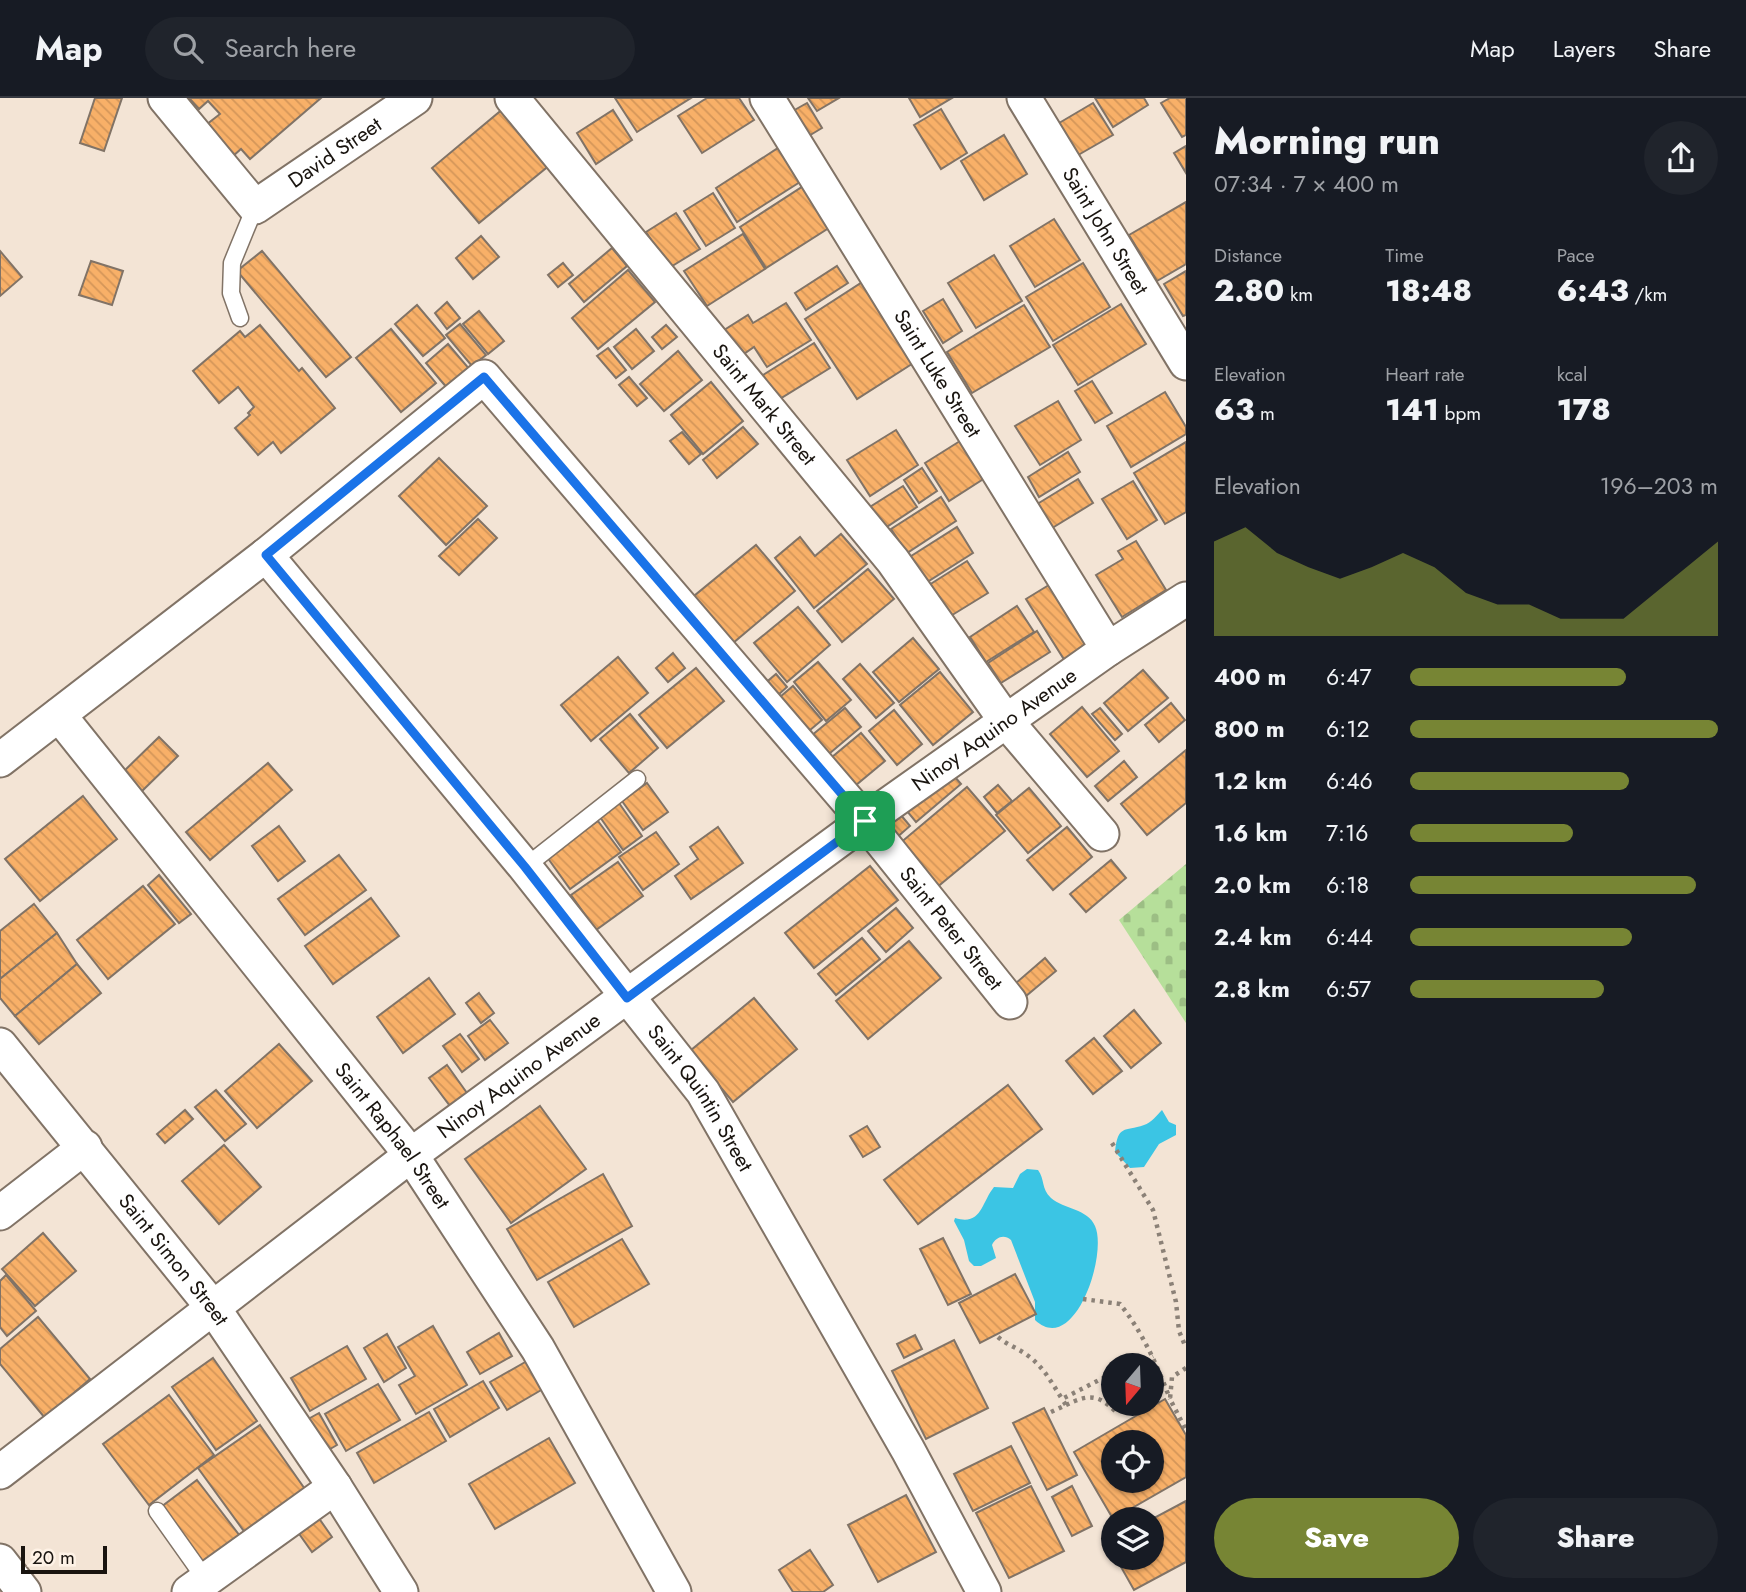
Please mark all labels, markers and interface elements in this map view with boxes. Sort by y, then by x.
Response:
search box [145,17,635,80]
text: Map [35,25,103,72]
icon: search [169,29,207,67]
text: Search here [225,29,356,67]
text: Map [1470,31,1515,66]
text: Layers [1553,31,1615,66]
text: Share [1653,31,1711,66]
street label: David Street [282,110,388,195]
text: Morning run [1214,113,1440,168]
button: share [1644,121,1718,195]
street label: Saint John Street [1055,162,1156,301]
text: 07:34 · 7 × 400 m [1214,167,1399,201]
text: Distance [1214,242,1282,269]
text: Time [1385,242,1424,269]
text: Pace [1557,242,1595,269]
text: 2.80 [1214,269,1284,312]
text: 18:48 [1385,269,1472,312]
text: 6:43 [1557,269,1629,312]
text: km [1284,281,1313,308]
text: /km [1629,281,1667,308]
street label: Saint Luke Street [886,304,989,443]
street label: Saint Mark Street [705,337,823,472]
text: Elevation [1214,361,1286,388]
text: Heart rate [1385,361,1465,388]
text: kcal [1557,361,1587,388]
text: 63 [1214,388,1254,431]
text: 141 [1385,388,1439,431]
text: 178 [1557,388,1611,431]
text: m [1254,400,1275,427]
text: bpm [1439,400,1481,427]
text: Elevation [1214,469,1301,503]
text: 196–203 m [1600,469,1718,503]
text: 400 m [1214,660,1286,694]
text: 6:47 [1326,660,1372,694]
street label: Ninoy Aquino Avenue [906,661,1083,798]
text: 800 m [1214,712,1285,746]
text: 6:12 [1326,712,1370,746]
text: 1.2 km [1214,764,1287,798]
text: 6:46 [1326,764,1373,798]
pin [835,791,895,851]
icon: arrive [846,802,884,840]
text: 1.6 km [1214,816,1288,850]
text: 7:16 [1326,816,1369,850]
street label: Saint Peter Street [892,860,1010,997]
text: 2.0 km [1214,868,1291,902]
text: 6:18 [1326,868,1369,902]
text: 2.4 km [1214,920,1292,954]
text: 6:44 [1326,920,1373,954]
text: 2.8 km [1214,972,1290,1006]
text: 6:57 [1326,972,1371,1006]
street label: Ninoy Aquino Avenue [431,1005,607,1146]
street label: Saint Quintin Street [640,1018,760,1177]
street label: Saint Raphael Street [328,1056,457,1215]
street label: Saint Simon Street [111,1187,236,1332]
north arrow [1101,1353,1164,1416]
map controls [1101,1353,1164,1570]
button: locate [1101,1430,1164,1493]
button: Save [1214,1498,1459,1578]
button: Share [1473,1498,1718,1578]
button: layers [1101,1507,1164,1570]
scale bar [21,1543,107,1575]
text: 20 m [32,1544,75,1571]

